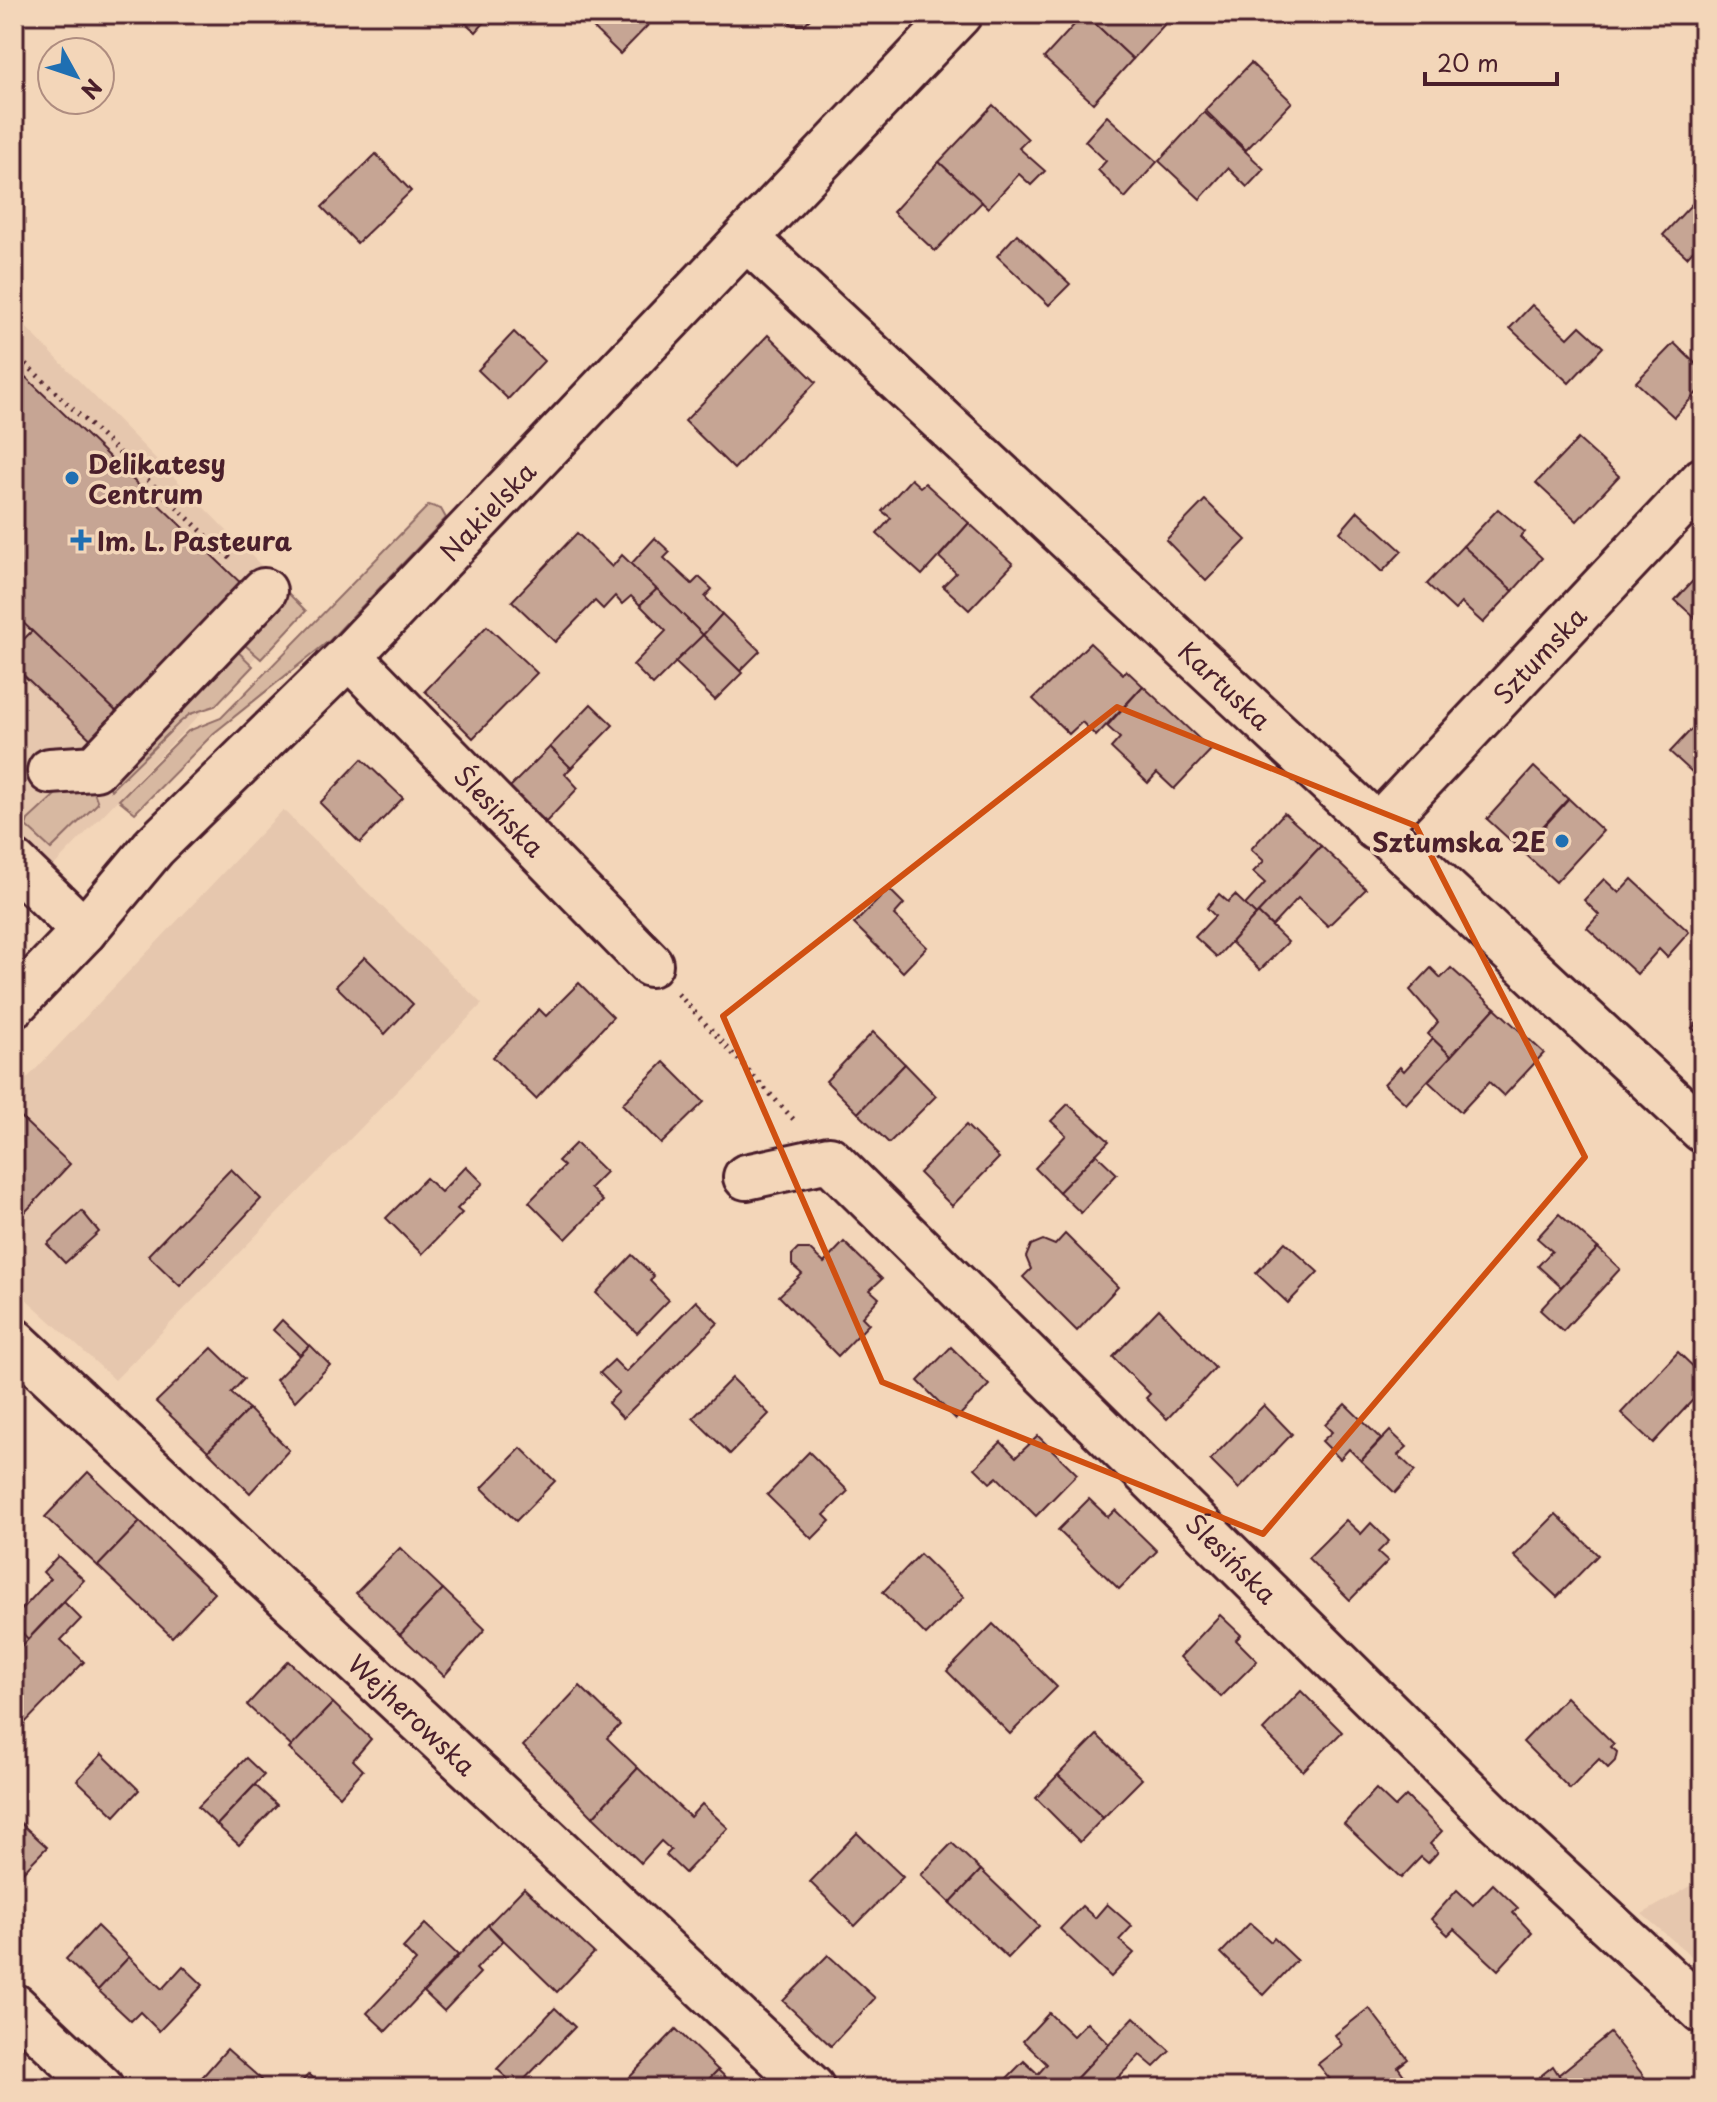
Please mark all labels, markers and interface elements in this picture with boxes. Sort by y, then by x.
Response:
north arrow [36,36,116,116]
scale bar [1425,36,1557,86]
text: 20 m [1437,44,1499,80]
text: N [74,73,111,107]
place label: Delikatesy Centrum [88,444,226,513]
street label: Nakielska [430,452,545,569]
marker: Delikatesy Centrum [63,469,81,487]
place label: Im. L. Pasteura [97,521,292,560]
marker: Im. L. Pasteura [72,531,90,549]
street label: Sztumska [1483,596,1595,712]
street label: Kartuska [1170,632,1281,739]
street label: Ślesińska [446,756,555,866]
place label: Sztumska 2E [1372,822,1546,861]
marker: Sztumska 2E [1553,832,1571,850]
street label: Ślesińska [1178,1504,1287,1613]
street label: Wejherowska [340,1644,486,1785]

